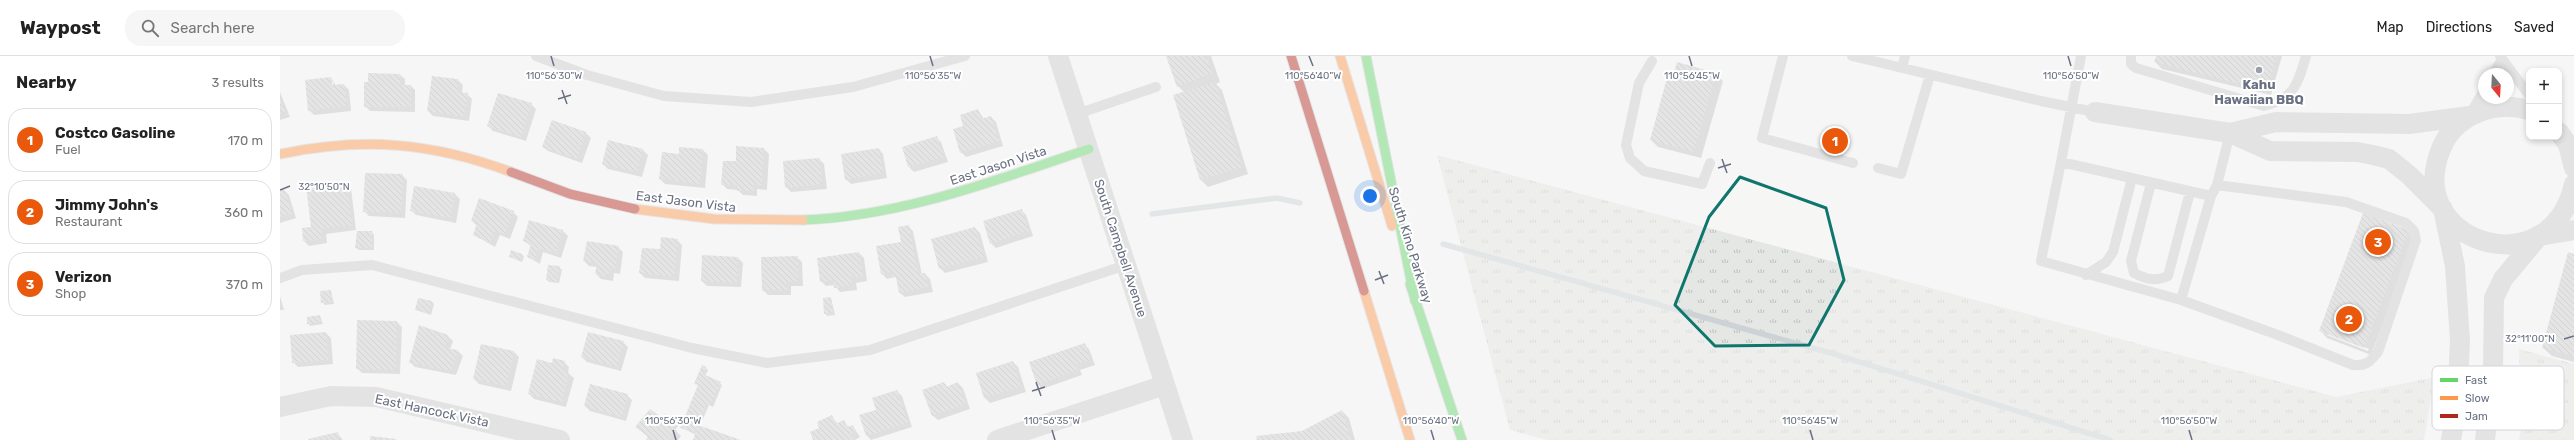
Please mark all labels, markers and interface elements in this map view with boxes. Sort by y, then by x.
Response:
search box [125,10,405,46]
text: Waypost [20,16,101,39]
icon: search [139,17,161,39]
text: Search here [171,19,255,37]
text: Map [2377,19,2404,36]
text: Directions [2426,19,2492,36]
text: Saved [2514,19,2554,36]
marker: Kahu Hawaiian BBQ [2254,65,2264,75]
north arrow [2478,68,2514,104]
map controls [2526,68,2562,140]
button: + [2526,68,2562,104]
text: 110°56'30"W [526,70,582,82]
text: 110°56'35"W [905,70,961,82]
text: 110°56'40"W [1285,70,1341,82]
text: 110°56'45"W [1664,70,1720,82]
text: 110°56'50"W [2043,70,2099,82]
text: Nearby [16,72,77,92]
text: 3 results [212,75,264,90]
place label: Kahu Hawaiian BBQ [2214,77,2304,107]
button: − [2526,104,2562,140]
text: Costco Gasoline [55,124,175,142]
pin: 1 [1822,126,1848,156]
text: 1 [27,133,33,148]
text: 170 m [228,133,263,148]
text: Fuel [55,142,81,157]
street label: East Jason Vista [948,143,1048,188]
street label: South Campbell Avenue [1091,177,1150,319]
text: 32°10'50"N [298,181,350,193]
street label: South Kino Parkway [1386,185,1435,305]
your location [1360,186,1380,206]
street label: East Jason Vista [635,188,737,215]
text: Jimmy John's [55,196,158,214]
text: 2 [26,205,34,220]
text: 360 m [224,205,263,220]
text: Restaurant [55,214,122,229]
pin: 3 [2365,227,2391,257]
text: Verizon [55,268,112,286]
text: 3 [26,277,34,292]
text: 370 m [226,277,263,292]
text: Shop [55,286,86,301]
pin: 2 [2336,304,2362,334]
text: 32°11'00"N [2505,333,2555,345]
legend [2432,366,2564,430]
text: Fast [2465,374,2488,387]
street label: East Hancock Vista [374,391,490,430]
text: Slow [2465,392,2490,405]
text: Jam [2465,410,2488,423]
text: 110°56'30"W [645,415,701,427]
text: 110°56'35"W [1024,415,1080,427]
text: 110°56'40"W [1403,415,1459,427]
text: 110°56'45"W [1782,415,1838,427]
text: 110°56'50"W [2161,415,2217,427]

